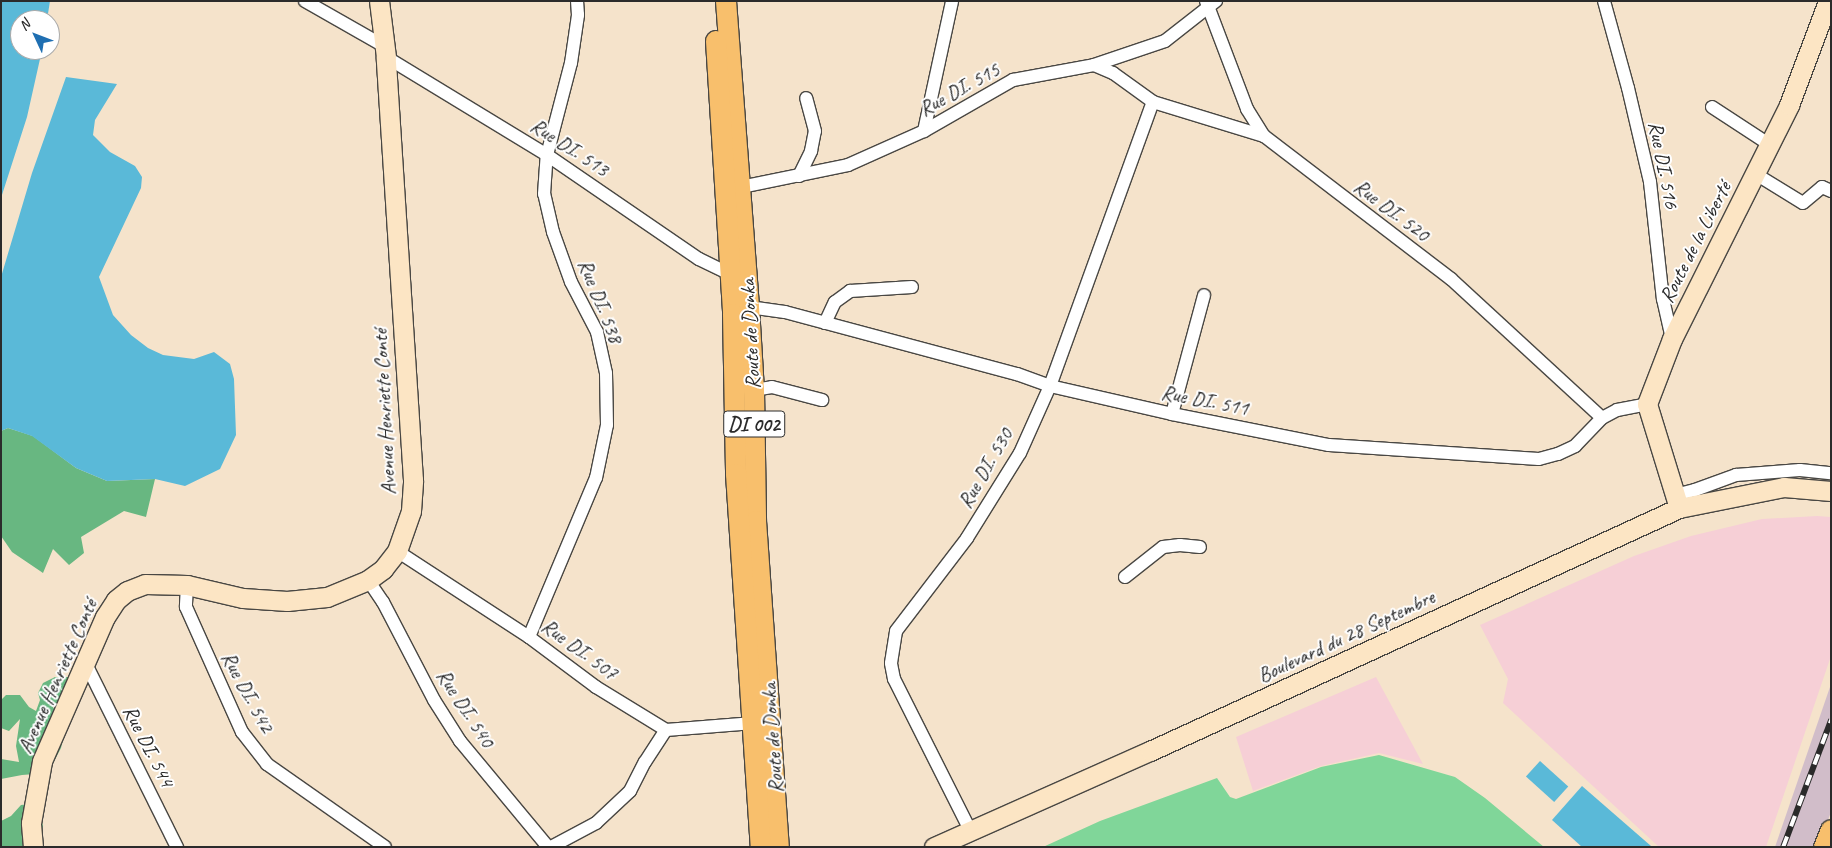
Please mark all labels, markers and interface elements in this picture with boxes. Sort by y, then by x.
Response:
north arrow [10,10,60,60]
text: N [15,16,34,34]
street label: Rue DI. 515 [914,57,1004,121]
street label: Rue DI. 513 [526,112,614,182]
street label: Rue DI. 516 [1643,119,1685,211]
street label: Rue DI. 520 [1349,173,1435,247]
street label: Route de la Liberté [1653,177,1737,307]
street label: Rue DI. 538 [573,255,629,347]
street label: Route de Donka [735,278,765,390]
street label: Avenue Henriette Conté [367,328,401,496]
street label: Rue DI. 511 [1159,379,1251,421]
road number: DI 002 [723,406,785,442]
street label: Rue DI. 530 [952,423,1018,513]
street label: Boulevard du 28 Septembre [1254,584,1438,688]
street label: Avenue Henriette Conté [12,595,102,757]
street label: Rue DI. 507 [537,613,623,685]
street label: Rue DI. 542 [216,647,280,737]
street label: Rue DI. 540 [431,664,501,752]
street label: Route de Donka [756,682,788,794]
street label: Rue DI. 544 [118,701,180,791]

